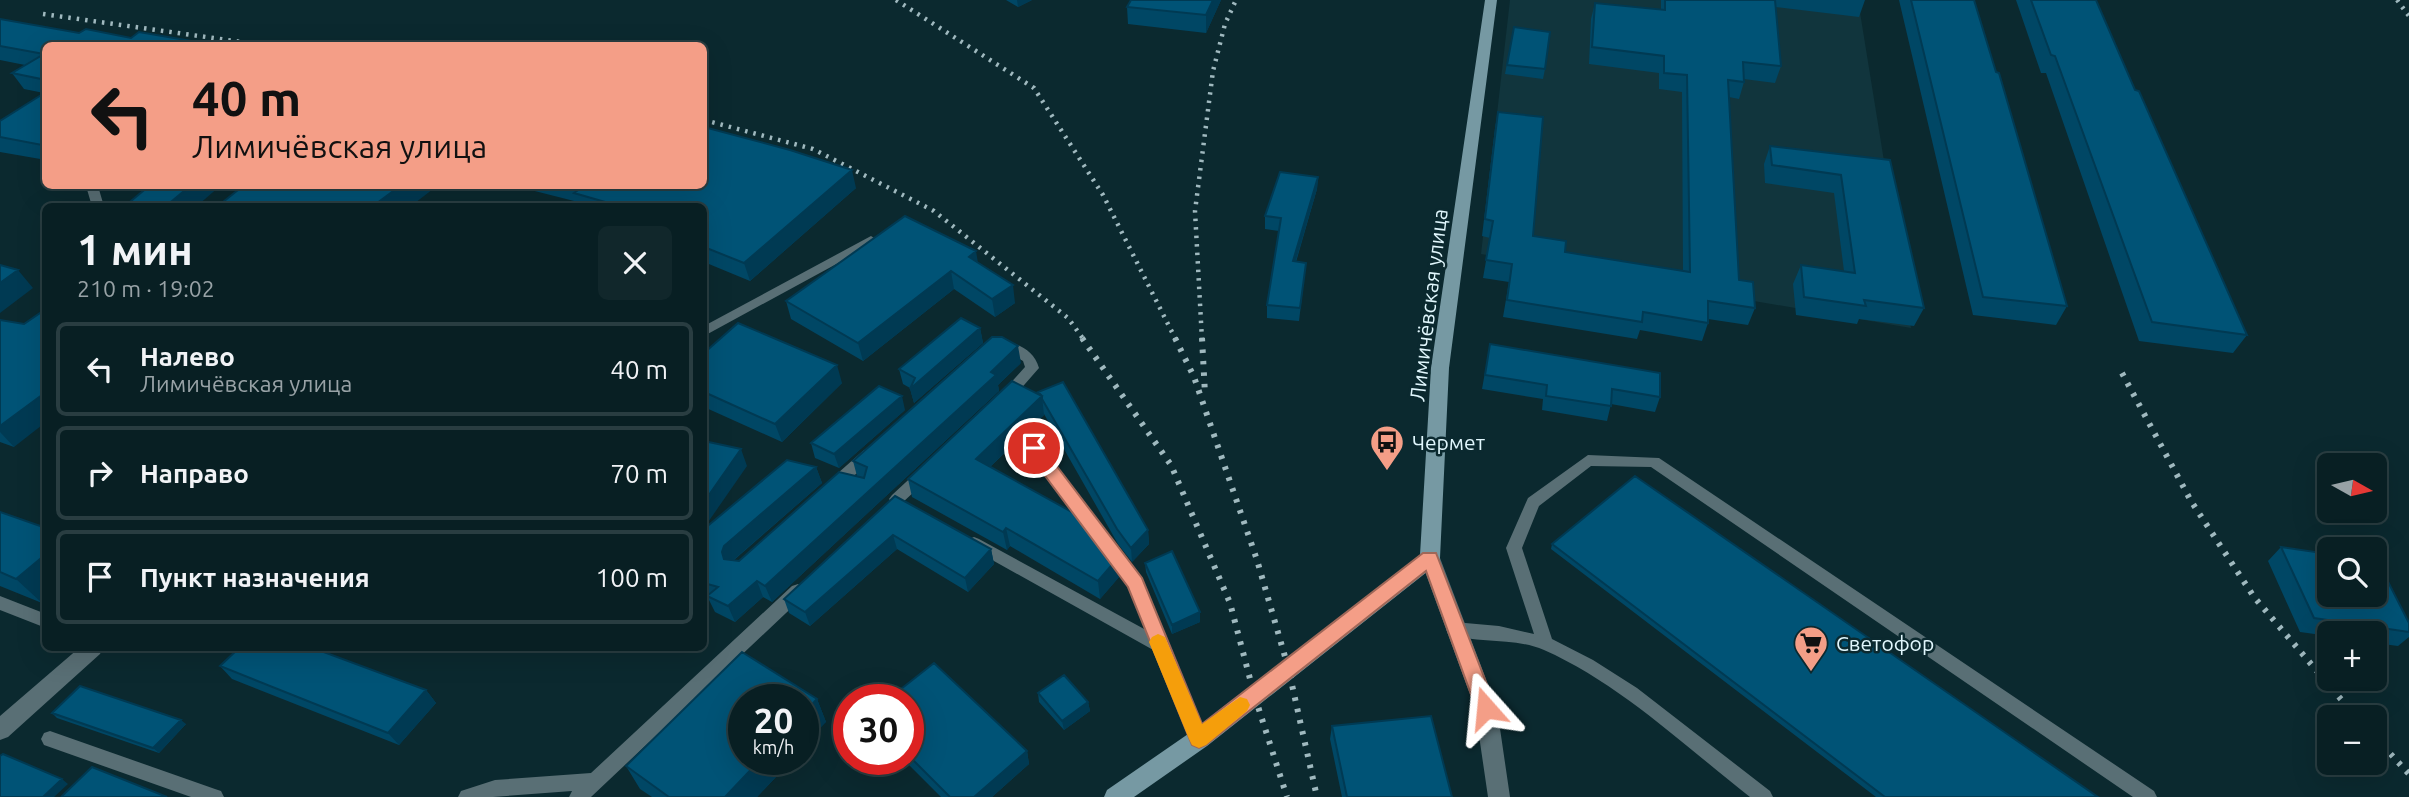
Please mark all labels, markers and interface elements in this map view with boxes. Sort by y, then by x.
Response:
icon: left [77,70,168,161]
text: 40 m [192,70,301,125]
text: Лимичёвская улица [192,128,487,164]
street label: Лимичёвская улица [1404,207,1452,403]
text: 1 мин [77,226,193,273]
button: close [598,226,672,300]
text: 210 m · 19:02 [77,276,215,301]
text: Налево [140,342,235,371]
icon: left [81,350,119,388]
text: 40 m [610,355,668,384]
text: Лимичёвская улица [140,371,352,396]
pin [1004,418,1064,478]
bus stop icon: Чермет [1368,423,1406,472]
icon: arrive [1015,429,1053,467]
place label: Чермет [1412,430,1486,454]
north arrow [2317,453,2387,523]
map controls [2317,453,2387,775]
icon: right [81,454,119,492]
text: Направо [140,459,249,488]
text: 70 m [610,459,668,488]
button: search [2317,537,2387,607]
icon: arrive [81,558,119,596]
text: Пункт назначения [140,563,370,592]
text: 100 m [596,563,668,592]
button: + [2317,621,2387,691]
supermarket icon: Светофор [1792,624,1830,673]
place label: Светофор [1836,631,1934,655]
position arrow [1449,671,1523,745]
speed limit sign: 30 [833,684,924,775]
text: 20 [754,700,793,740]
button: − [2317,705,2387,775]
text: km/h [753,737,794,757]

